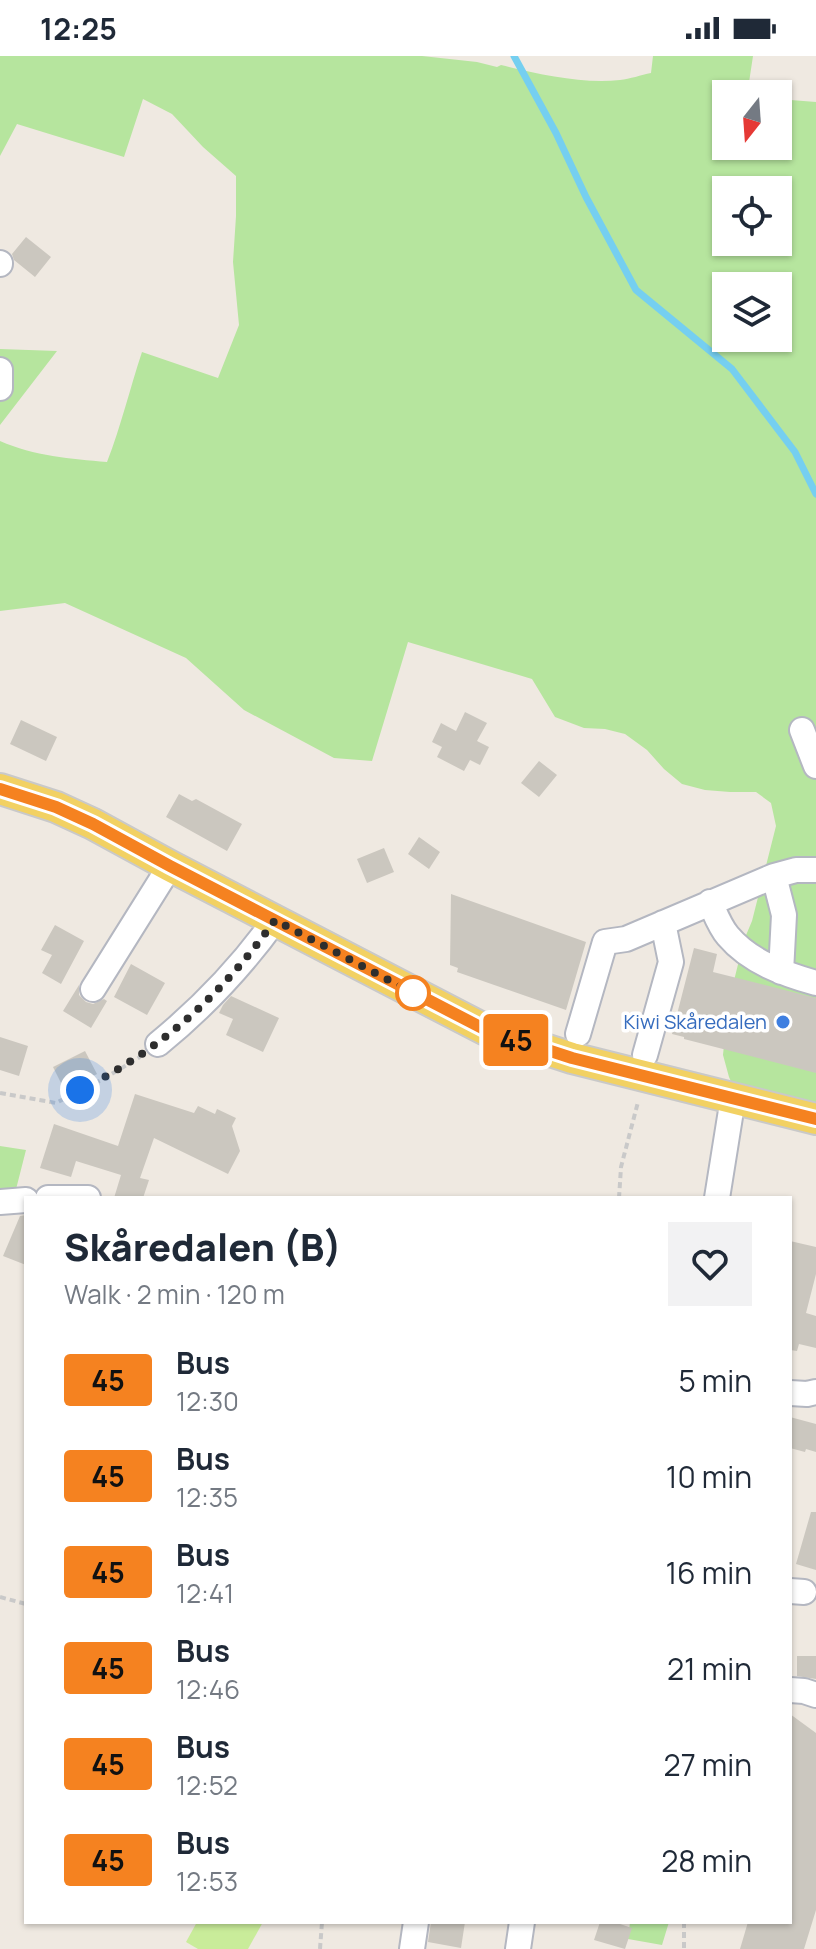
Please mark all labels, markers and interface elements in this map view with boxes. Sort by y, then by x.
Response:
text: 12:25 [40,8,117,49]
north arrow [712,80,792,160]
map controls [712,80,792,352]
button: locate [712,176,792,256]
button: layers [712,272,792,352]
unlabelled marker [396,976,430,1010]
place label: Kiwi Skåredalen [623,1008,767,1035]
marker: Kiwi Skåredalen [774,1013,792,1031]
line badge: 45 [480,1014,552,1066]
text: 45 [499,1021,533,1059]
your location [60,1070,100,1110]
text: Skåredalen (B) [64,1220,342,1272]
button: heart [668,1222,752,1306]
text: Walk · 2 min · 120 m [64,1276,285,1312]
text: Bus [176,1342,230,1383]
text: 5 min [678,1360,752,1401]
text: 45 [91,1361,125,1399]
text: 12:30 [176,1383,239,1419]
text: Bus [176,1438,230,1479]
text: 10 min [666,1456,752,1497]
text: 45 [91,1457,125,1495]
text: 12:35 [176,1479,238,1515]
text: Bus [176,1534,230,1575]
text: 16 min [665,1552,752,1593]
text: 45 [91,1553,125,1591]
text: 12:41 [176,1575,234,1611]
text: Bus [176,1630,230,1671]
text: 21 min [667,1648,752,1689]
text: 45 [91,1649,125,1687]
text: 12:46 [176,1671,240,1707]
text: Bus [176,1726,230,1767]
text: 27 min [664,1744,752,1785]
text: 45 [91,1745,125,1783]
text: 12:52 [176,1767,238,1803]
text: Bus [176,1822,230,1863]
text: 28 min [661,1840,752,1881]
text: 45 [91,1841,125,1879]
text: 12:53 [176,1863,238,1899]

